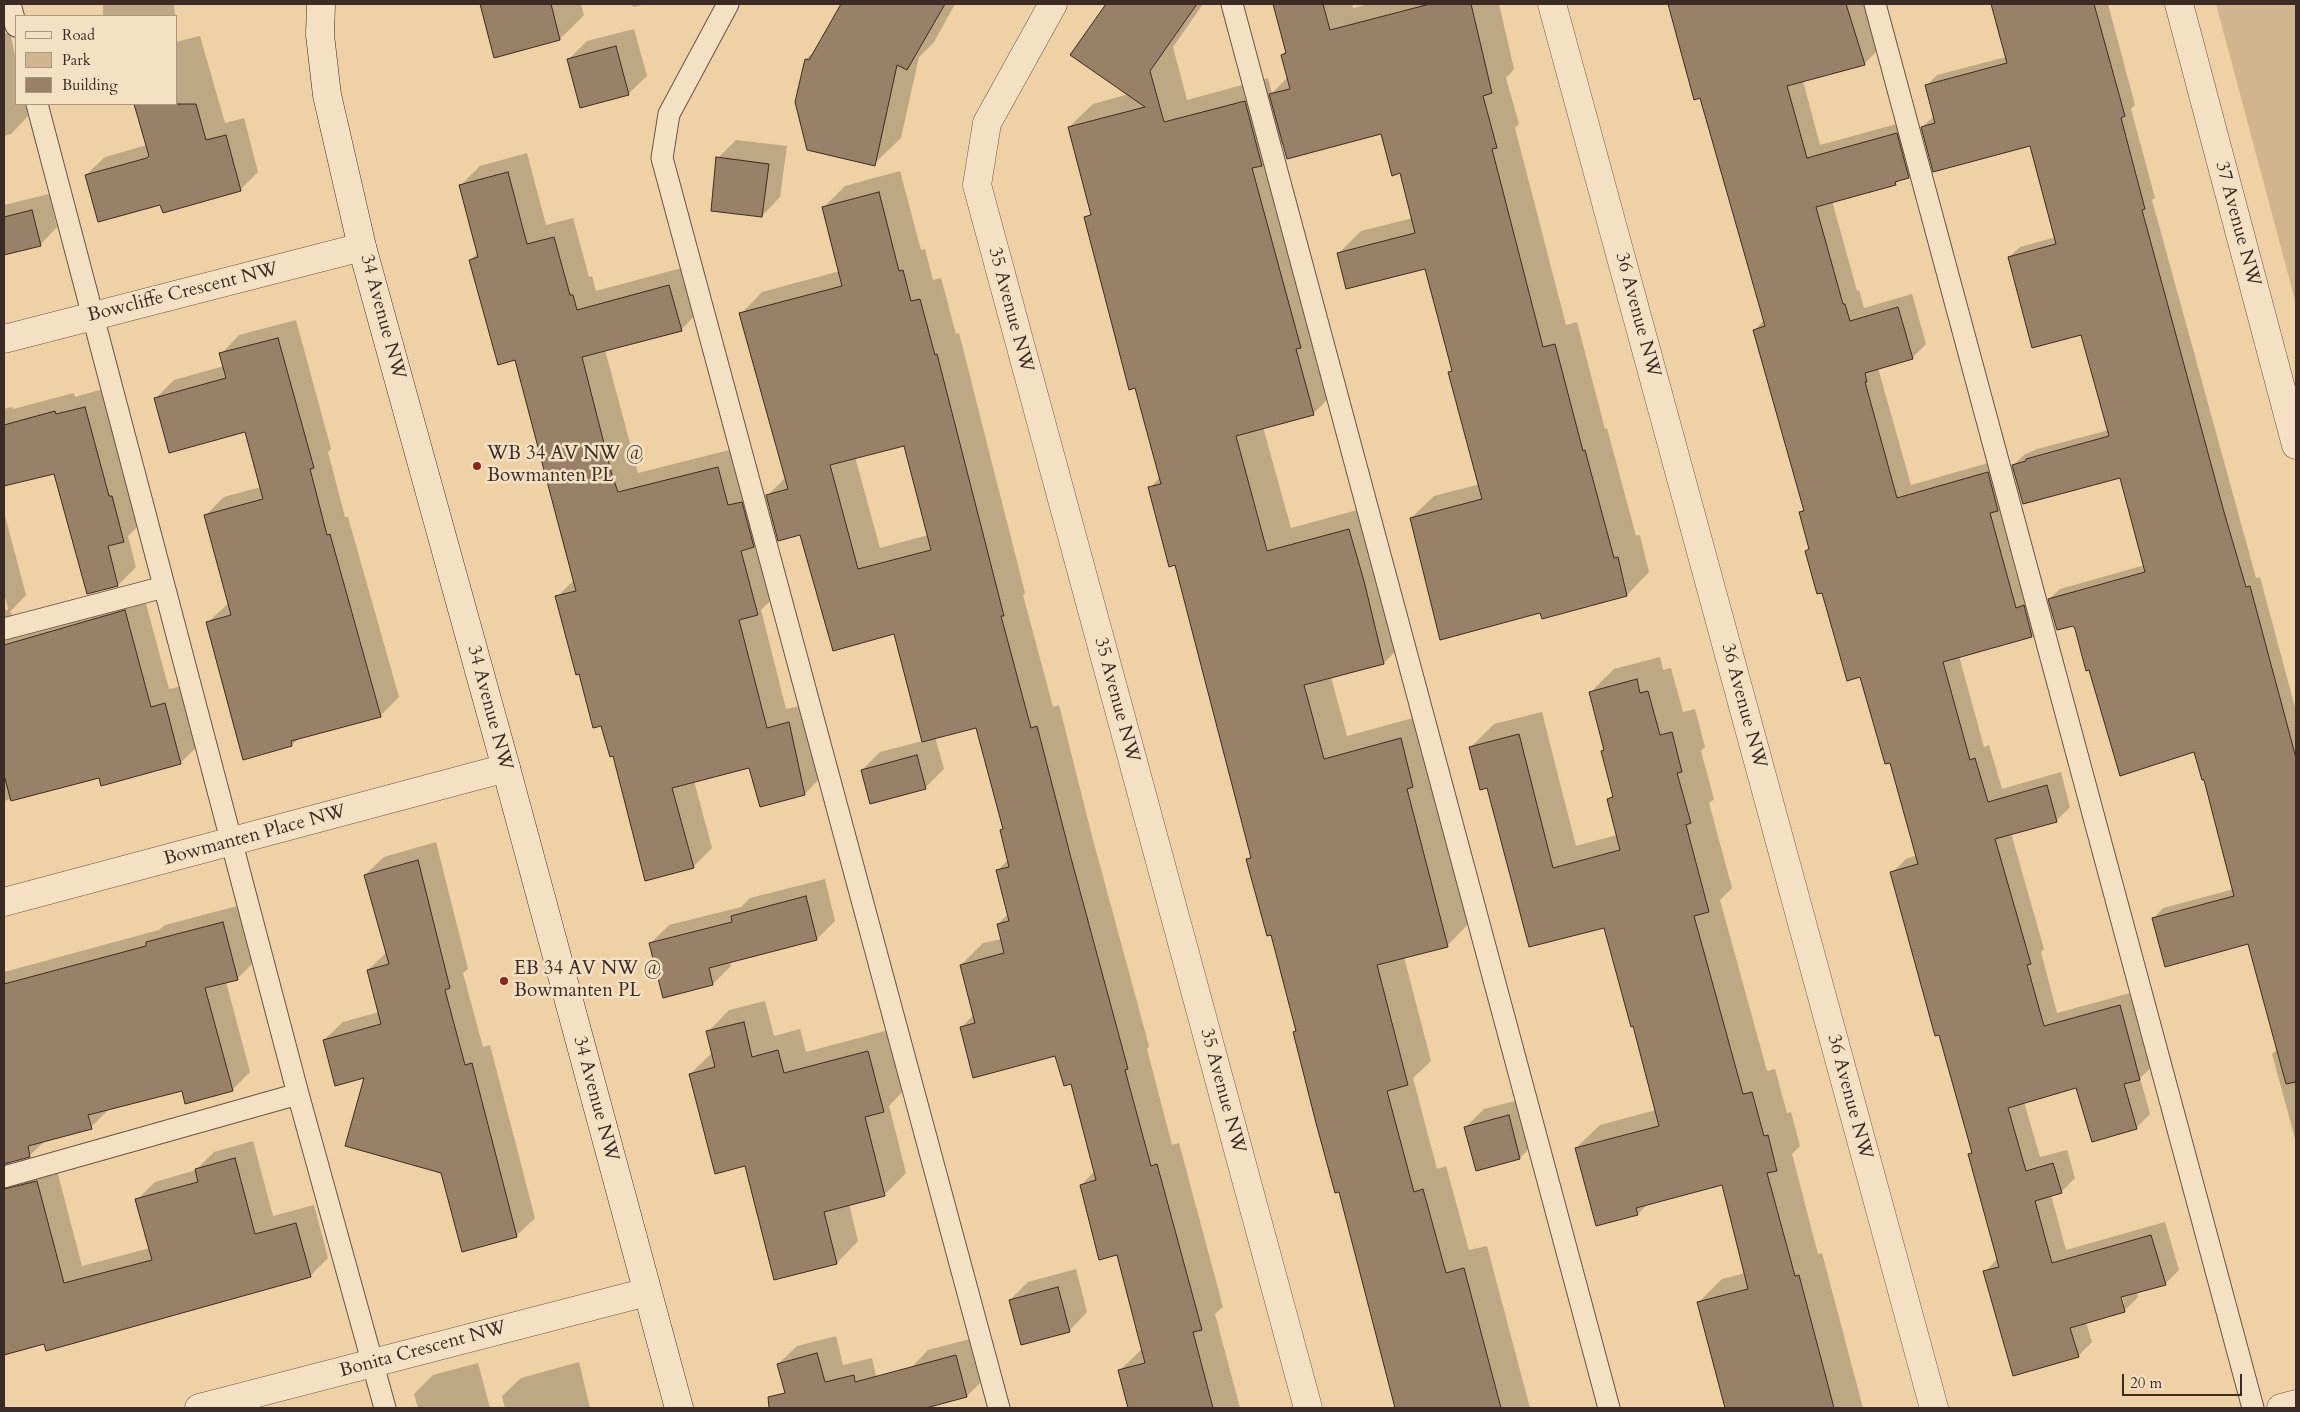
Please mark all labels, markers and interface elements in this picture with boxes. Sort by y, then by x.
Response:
legend [15,15,178,105]
text: Road [62,25,95,45]
text: Park [62,50,91,70]
text: Building [62,75,118,95]
street label: 37 Avenue NW [2209,159,2265,289]
street label: 35 Avenue NW [982,245,1038,375]
street label: 36 Avenue NW [1609,250,1665,380]
street label: 34 Avenue NW [354,252,410,382]
street label: Bowcliffe Crescent NW [86,258,280,328]
place label: WB 34 AV NW @ Bowmanten PL [487,444,644,488]
marker: WB 34 AV NW @ Bowmanten PL [471,460,483,472]
street label: 35 Avenue NW [1088,635,1144,765]
street label: 36 Avenue NW [1715,641,1771,771]
street label: 34 Avenue NW [461,643,517,773]
street label: Bowmanten Place NW [161,801,349,871]
place label: EB 34 AV NW @ Bowmanten PL [514,959,662,1003]
marker: EB 34 AV NW @ Bowmanten PL [498,975,510,987]
street label: 35 Avenue NW [1194,1026,1250,1156]
street label: 36 Avenue NW [1821,1032,1877,1162]
street label: 34 Avenue NW [567,1034,623,1164]
street label: Bonita Crescent NW [337,1317,509,1383]
scale bar [2125,1364,2245,1396]
text: 20 m [2130,1373,2162,1393]

